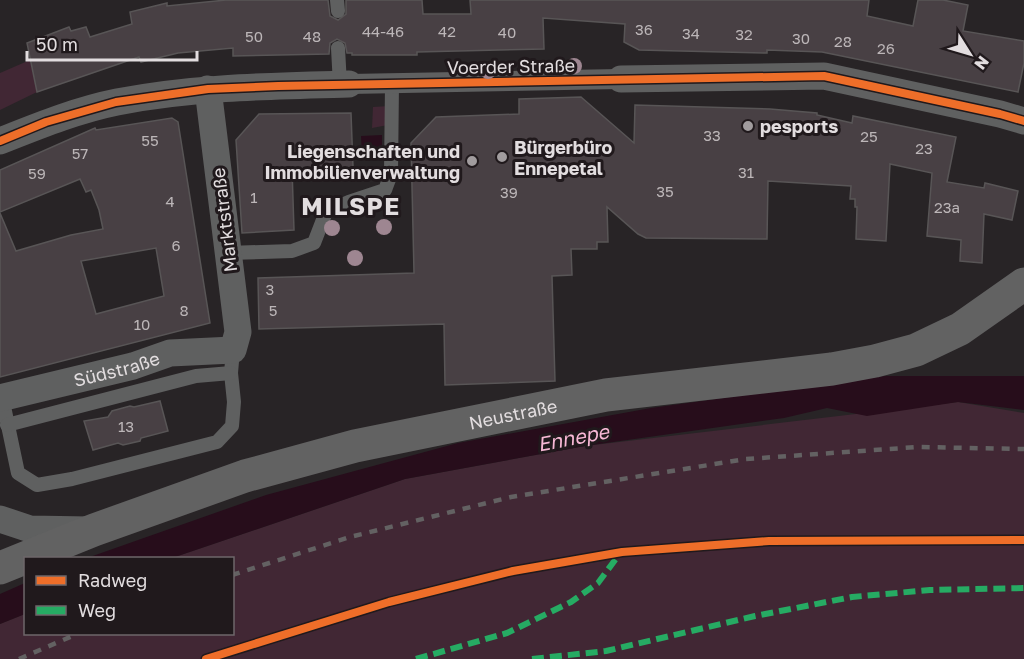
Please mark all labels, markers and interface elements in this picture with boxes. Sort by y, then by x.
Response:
house number: 36 [635,20,653,38]
house number: 44-46 [362,22,404,40]
house number: 42 [438,22,456,40]
house number: 40 [498,23,516,41]
scale bar [27,24,196,62]
house number: 34 [682,24,700,42]
north arrow [940,24,1000,84]
house number: 32 [735,25,753,43]
house number: 50 [245,27,263,45]
house number: 48 [303,27,321,45]
house number: 30 [792,29,810,47]
house number: 28 [834,32,852,50]
text: 50 m [36,33,78,55]
house number: 26 [877,39,895,57]
text: N [970,52,994,74]
street label: Voerder Straße [447,54,575,78]
place label: pesports [760,115,838,137]
marker: pesports [741,119,755,133]
house number: 33 [703,126,721,144]
house number: 25 [860,127,878,145]
house number: 55 [141,131,159,149]
place label: Bürgerbüro Ennepetal [514,136,612,179]
house number: 23 [915,139,933,157]
place label: Liegenschaften und Immobilienverwaltung [264,140,460,183]
house number: 57 [72,144,88,162]
marker: Bürgerbüro Ennepetal [495,150,509,164]
marker: Liegenschaften und Immobilienverwaltung [465,154,479,168]
house number: 31 [738,163,754,181]
house number: 59 [28,164,46,182]
street label: Marktstraße [207,167,241,273]
house number: 35 [656,182,674,200]
house number: 39 [500,183,518,201]
house number: 1 [250,188,258,206]
district label: MILSPE [301,191,401,220]
house number: 4 [165,192,175,210]
house number: 23a [934,198,960,216]
house number: 6 [171,236,181,254]
house number: 3 [266,280,274,298]
house number: 8 [179,301,189,319]
house number: 5 [269,301,277,319]
house number: 10 [134,315,150,333]
street label: Südstraße [71,347,162,391]
street label: Neustraße [467,394,559,434]
house number: 13 [118,417,134,435]
water label: Ennepe [535,418,612,456]
legend [24,557,234,635]
text: Radweg [78,569,147,591]
text: Weg [78,599,116,621]

